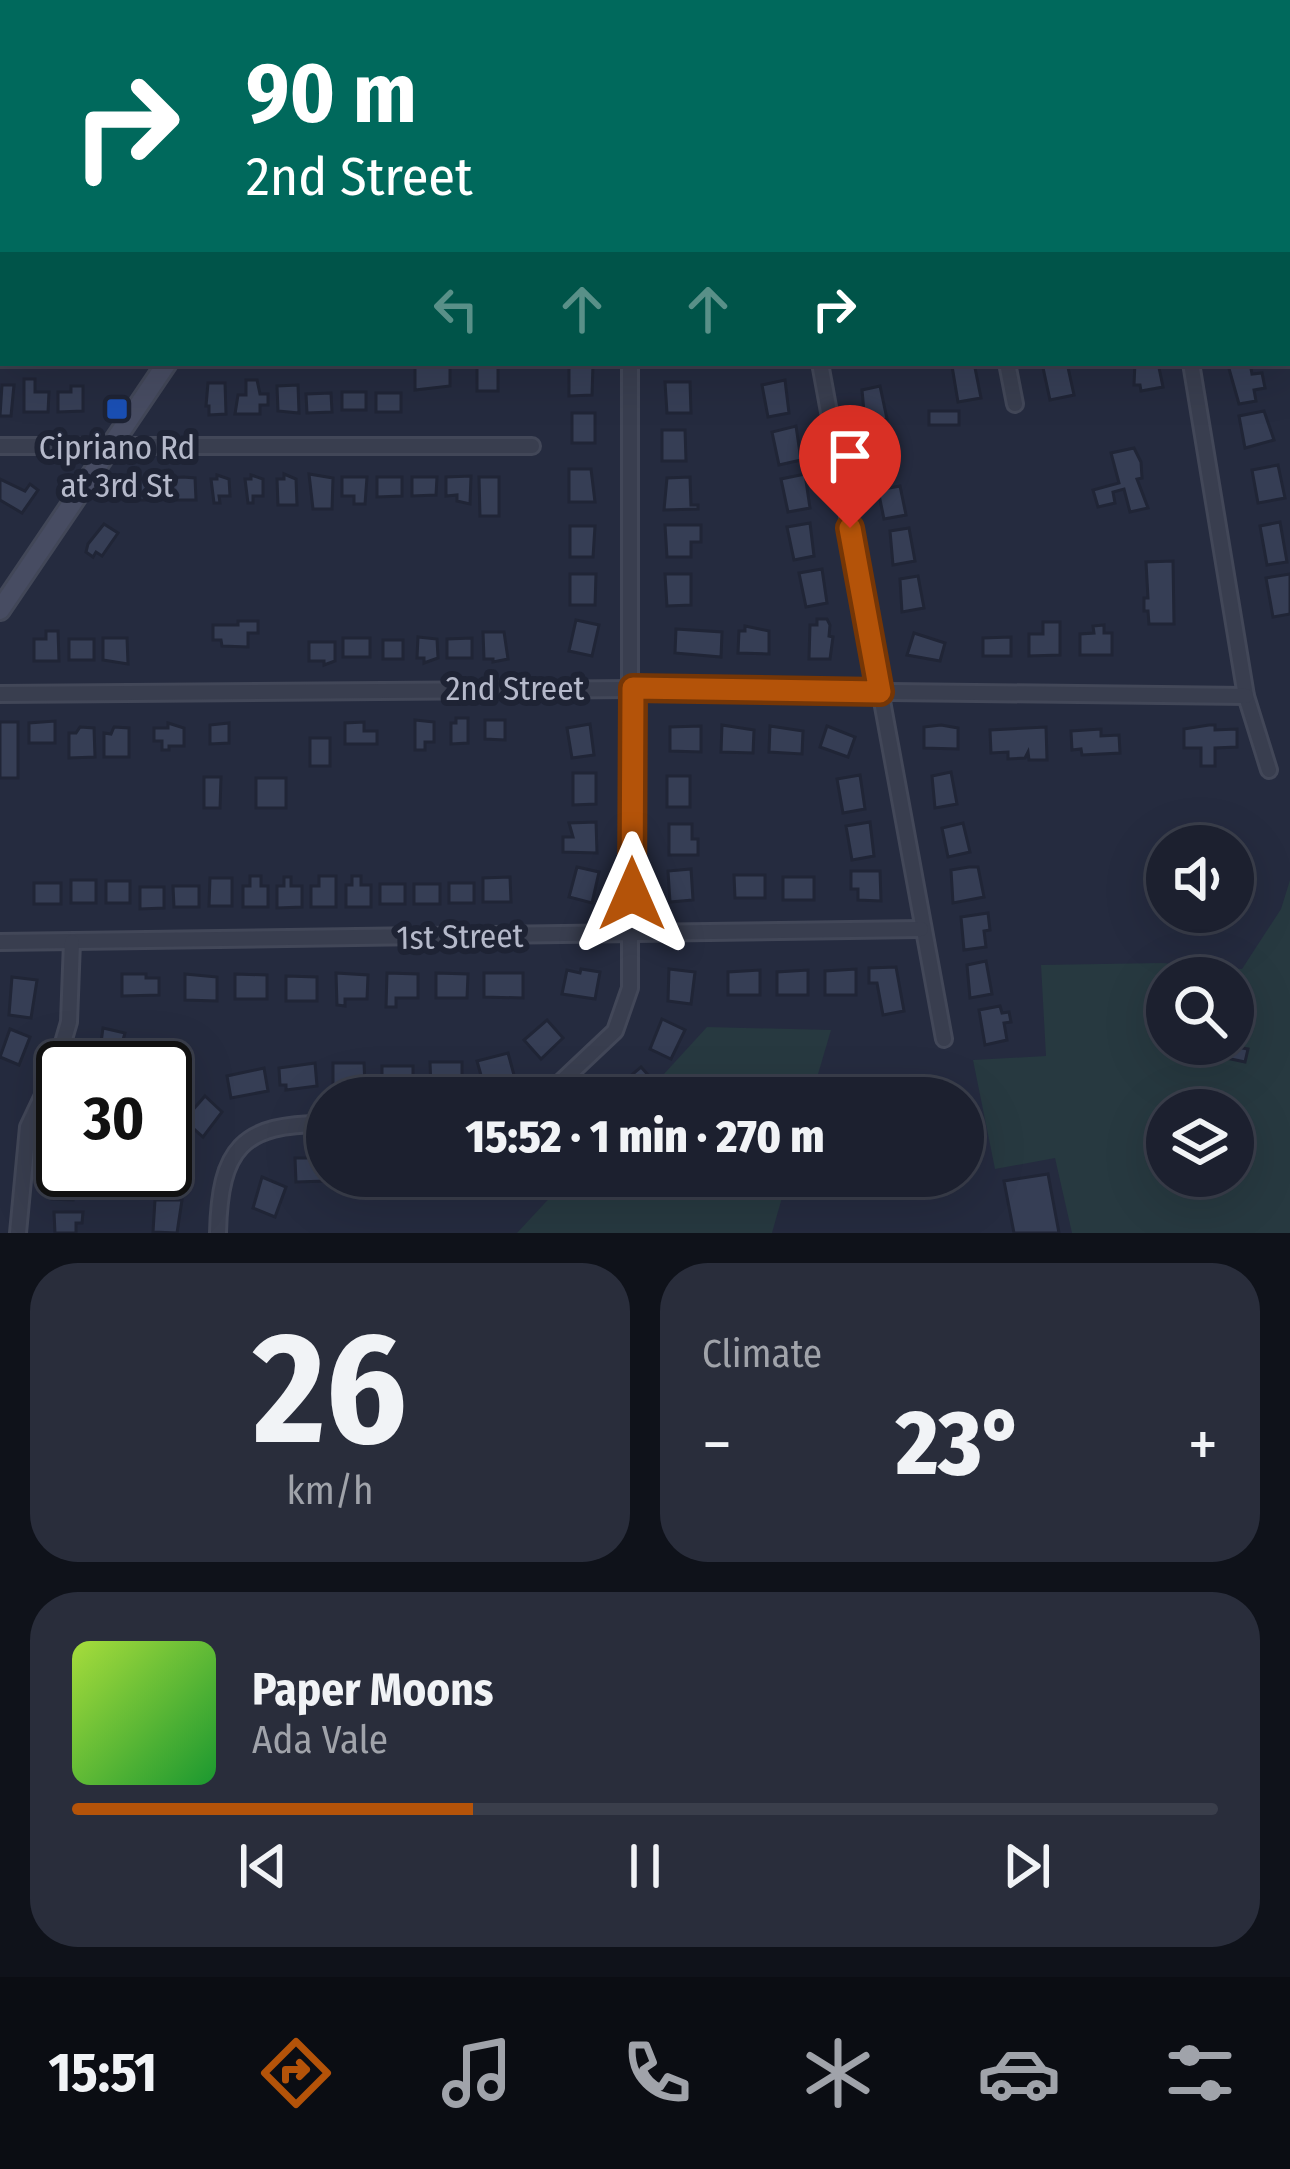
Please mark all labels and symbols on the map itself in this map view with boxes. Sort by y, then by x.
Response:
marker: Cipriano Rd at 3rd St [104,396,130,422]
pin [799,405,901,528]
place label: Cipriano Rd at 3rd St [39,428,195,506]
street label: 2nd Street [446,669,584,709]
position arrow [569,831,695,957]
street label: 1st Street [396,916,524,958]
speed limit sign: 30 [36,1041,192,1197]

